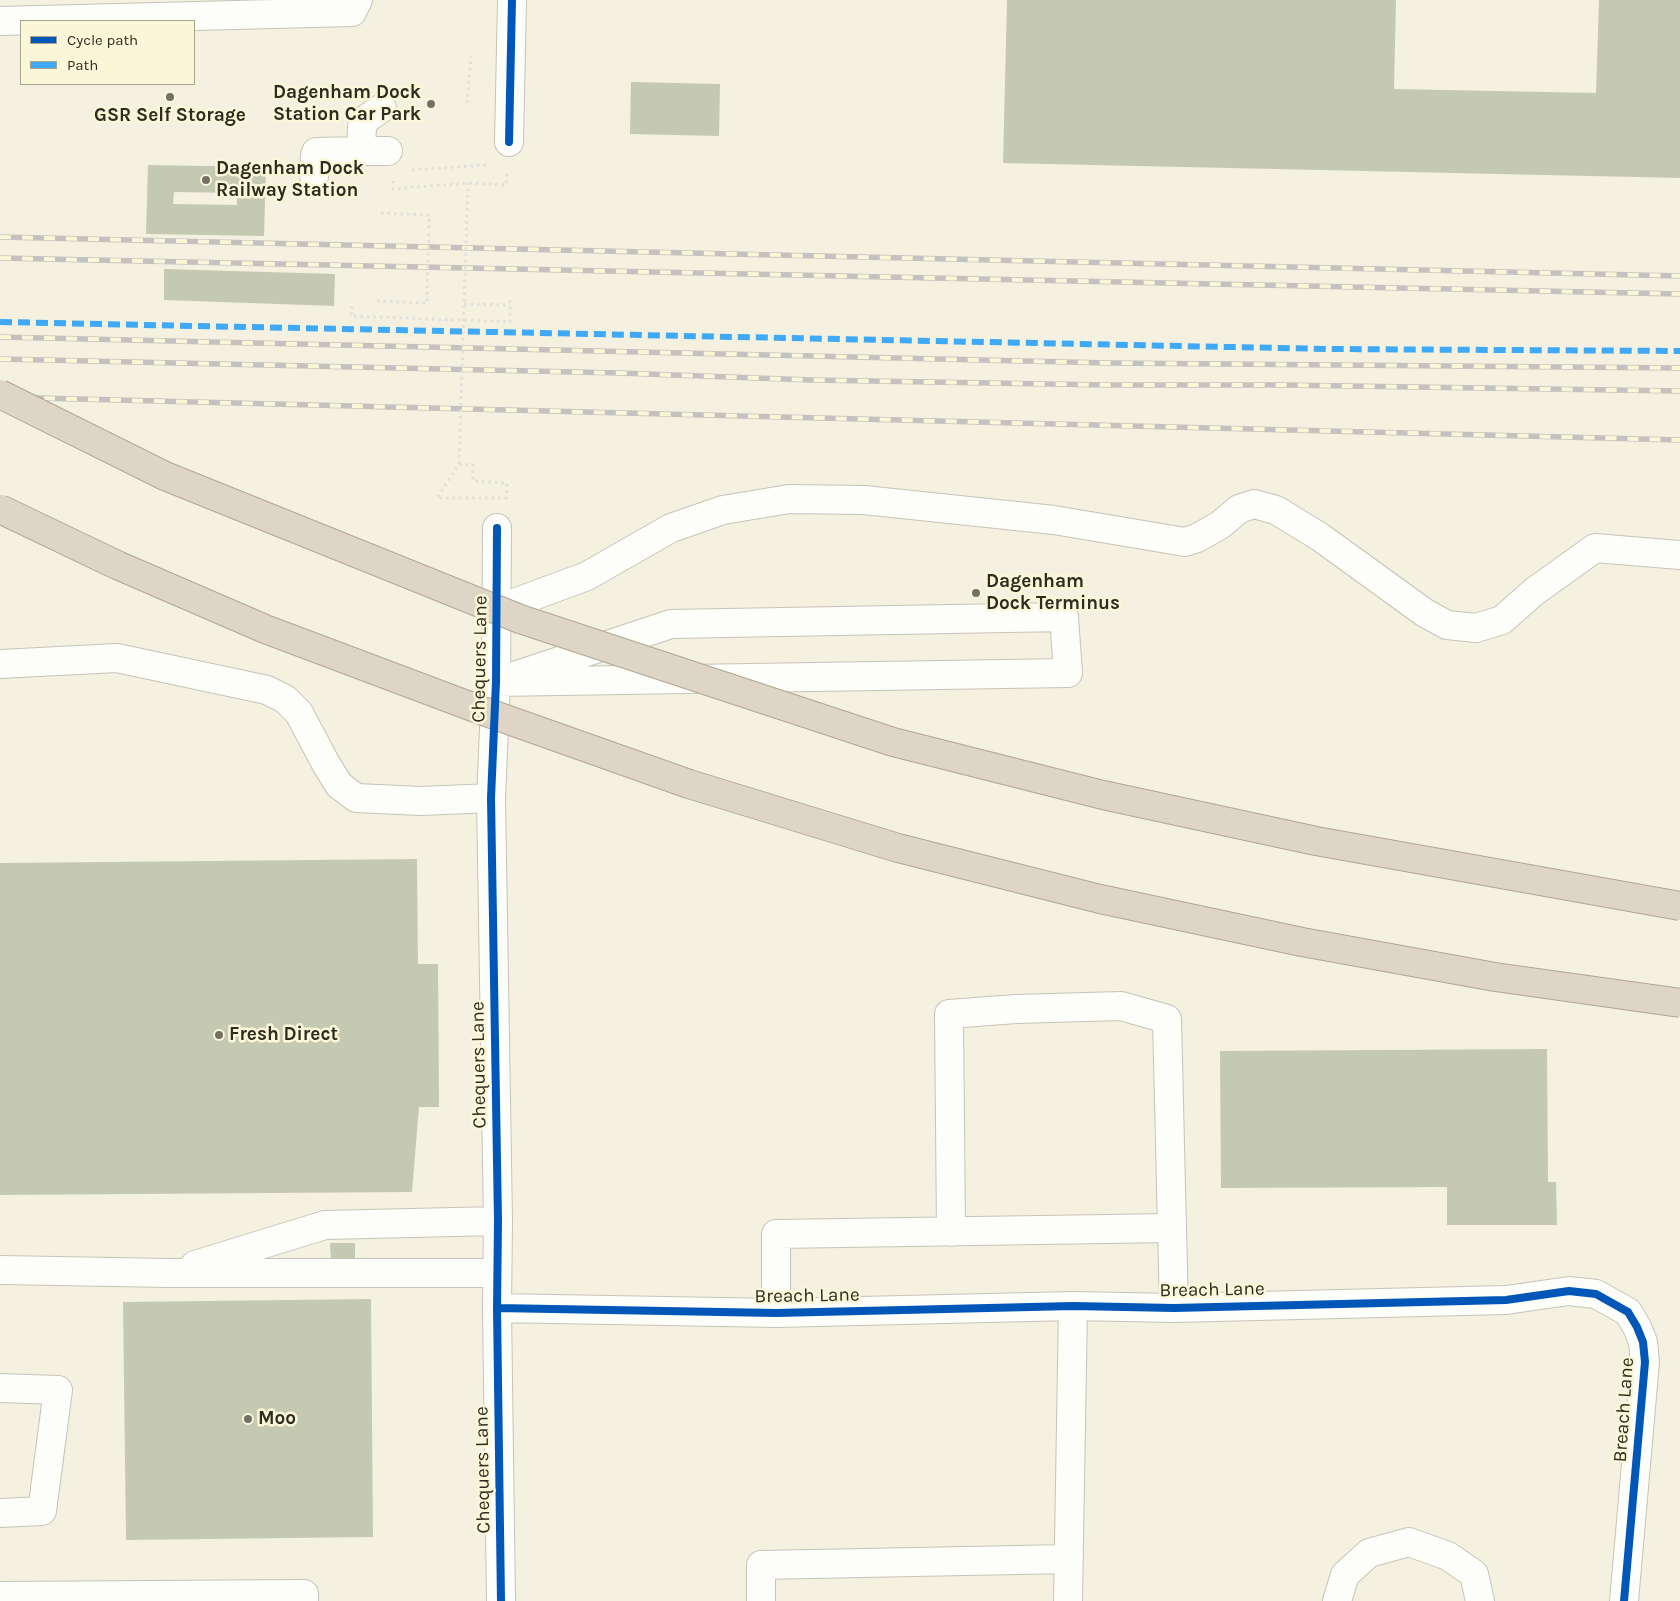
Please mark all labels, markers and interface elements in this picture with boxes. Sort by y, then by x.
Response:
legend [20,20,195,85]
text: Cycle path [67,31,138,49]
text: Path [67,56,98,74]
place label: Dagenham Dock Station Car Park [273,82,421,126]
marker: GSR Self Storage [164,91,176,103]
marker: Dagenham Dock Station Car Park [425,98,437,110]
place label: GSR Self Storage [94,105,246,127]
place label: Dagenham Dock Railway Station [216,158,364,202]
marker: Dagenham Dock Railway Station [200,174,212,186]
place label: Dagenham Dock Terminus [986,571,1120,615]
marker: Dagenham Dock Terminus [970,587,982,599]
street label: Chequers Lane [467,595,493,723]
street label: Chequers Lane [466,1001,492,1129]
place label: Fresh Direct [229,1024,338,1046]
marker: Fresh Direct [213,1029,225,1041]
street label: Breach Lane [1159,1278,1265,1302]
street label: Breach Lane [754,1284,860,1308]
street label: Breach Lane [1609,1357,1639,1463]
street label: Chequers Lane [470,1406,496,1534]
place label: Moo [258,1408,296,1430]
marker: Moo [242,1413,254,1425]

